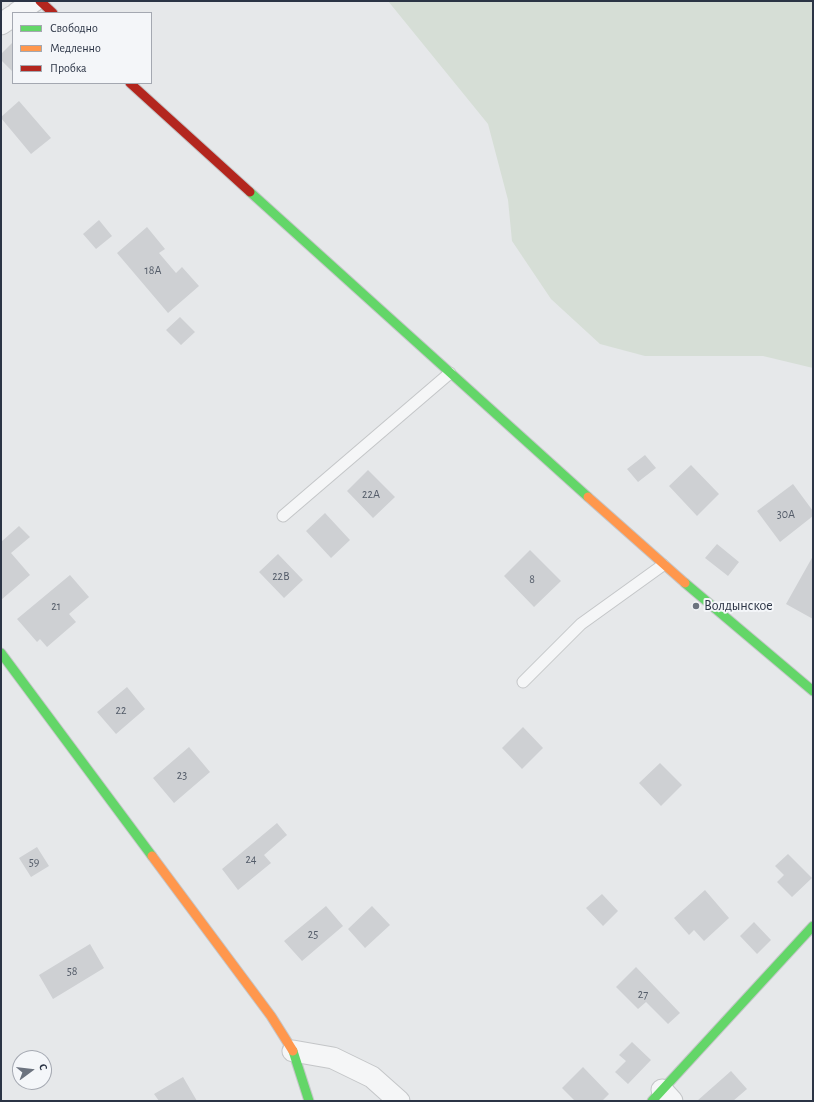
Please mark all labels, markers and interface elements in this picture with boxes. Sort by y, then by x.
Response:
legend [12,12,152,84]
text: Свободно [50,22,98,34]
text: Медленно [50,42,101,54]
text: Пробка [50,62,87,74]
house number: 18А [145,263,161,277]
house number: 22А [362,487,380,501]
house number: 30А [777,507,795,521]
house number: 22В [272,569,290,583]
house number: 8 [529,572,535,586]
place label: Волдынское [704,598,773,614]
house number: 21 [51,599,61,613]
marker: Волдынское [691,601,701,611]
house number: 22 [116,703,126,717]
house number: 23 [177,768,187,782]
house number: 24 [245,852,257,866]
house number: 59 [29,855,39,869]
house number: 25 [308,927,318,941]
house number: 58 [67,964,77,978]
house number: 27 [638,987,648,1001]
north arrow [12,1050,52,1090]
text: С [37,1063,49,1071]

